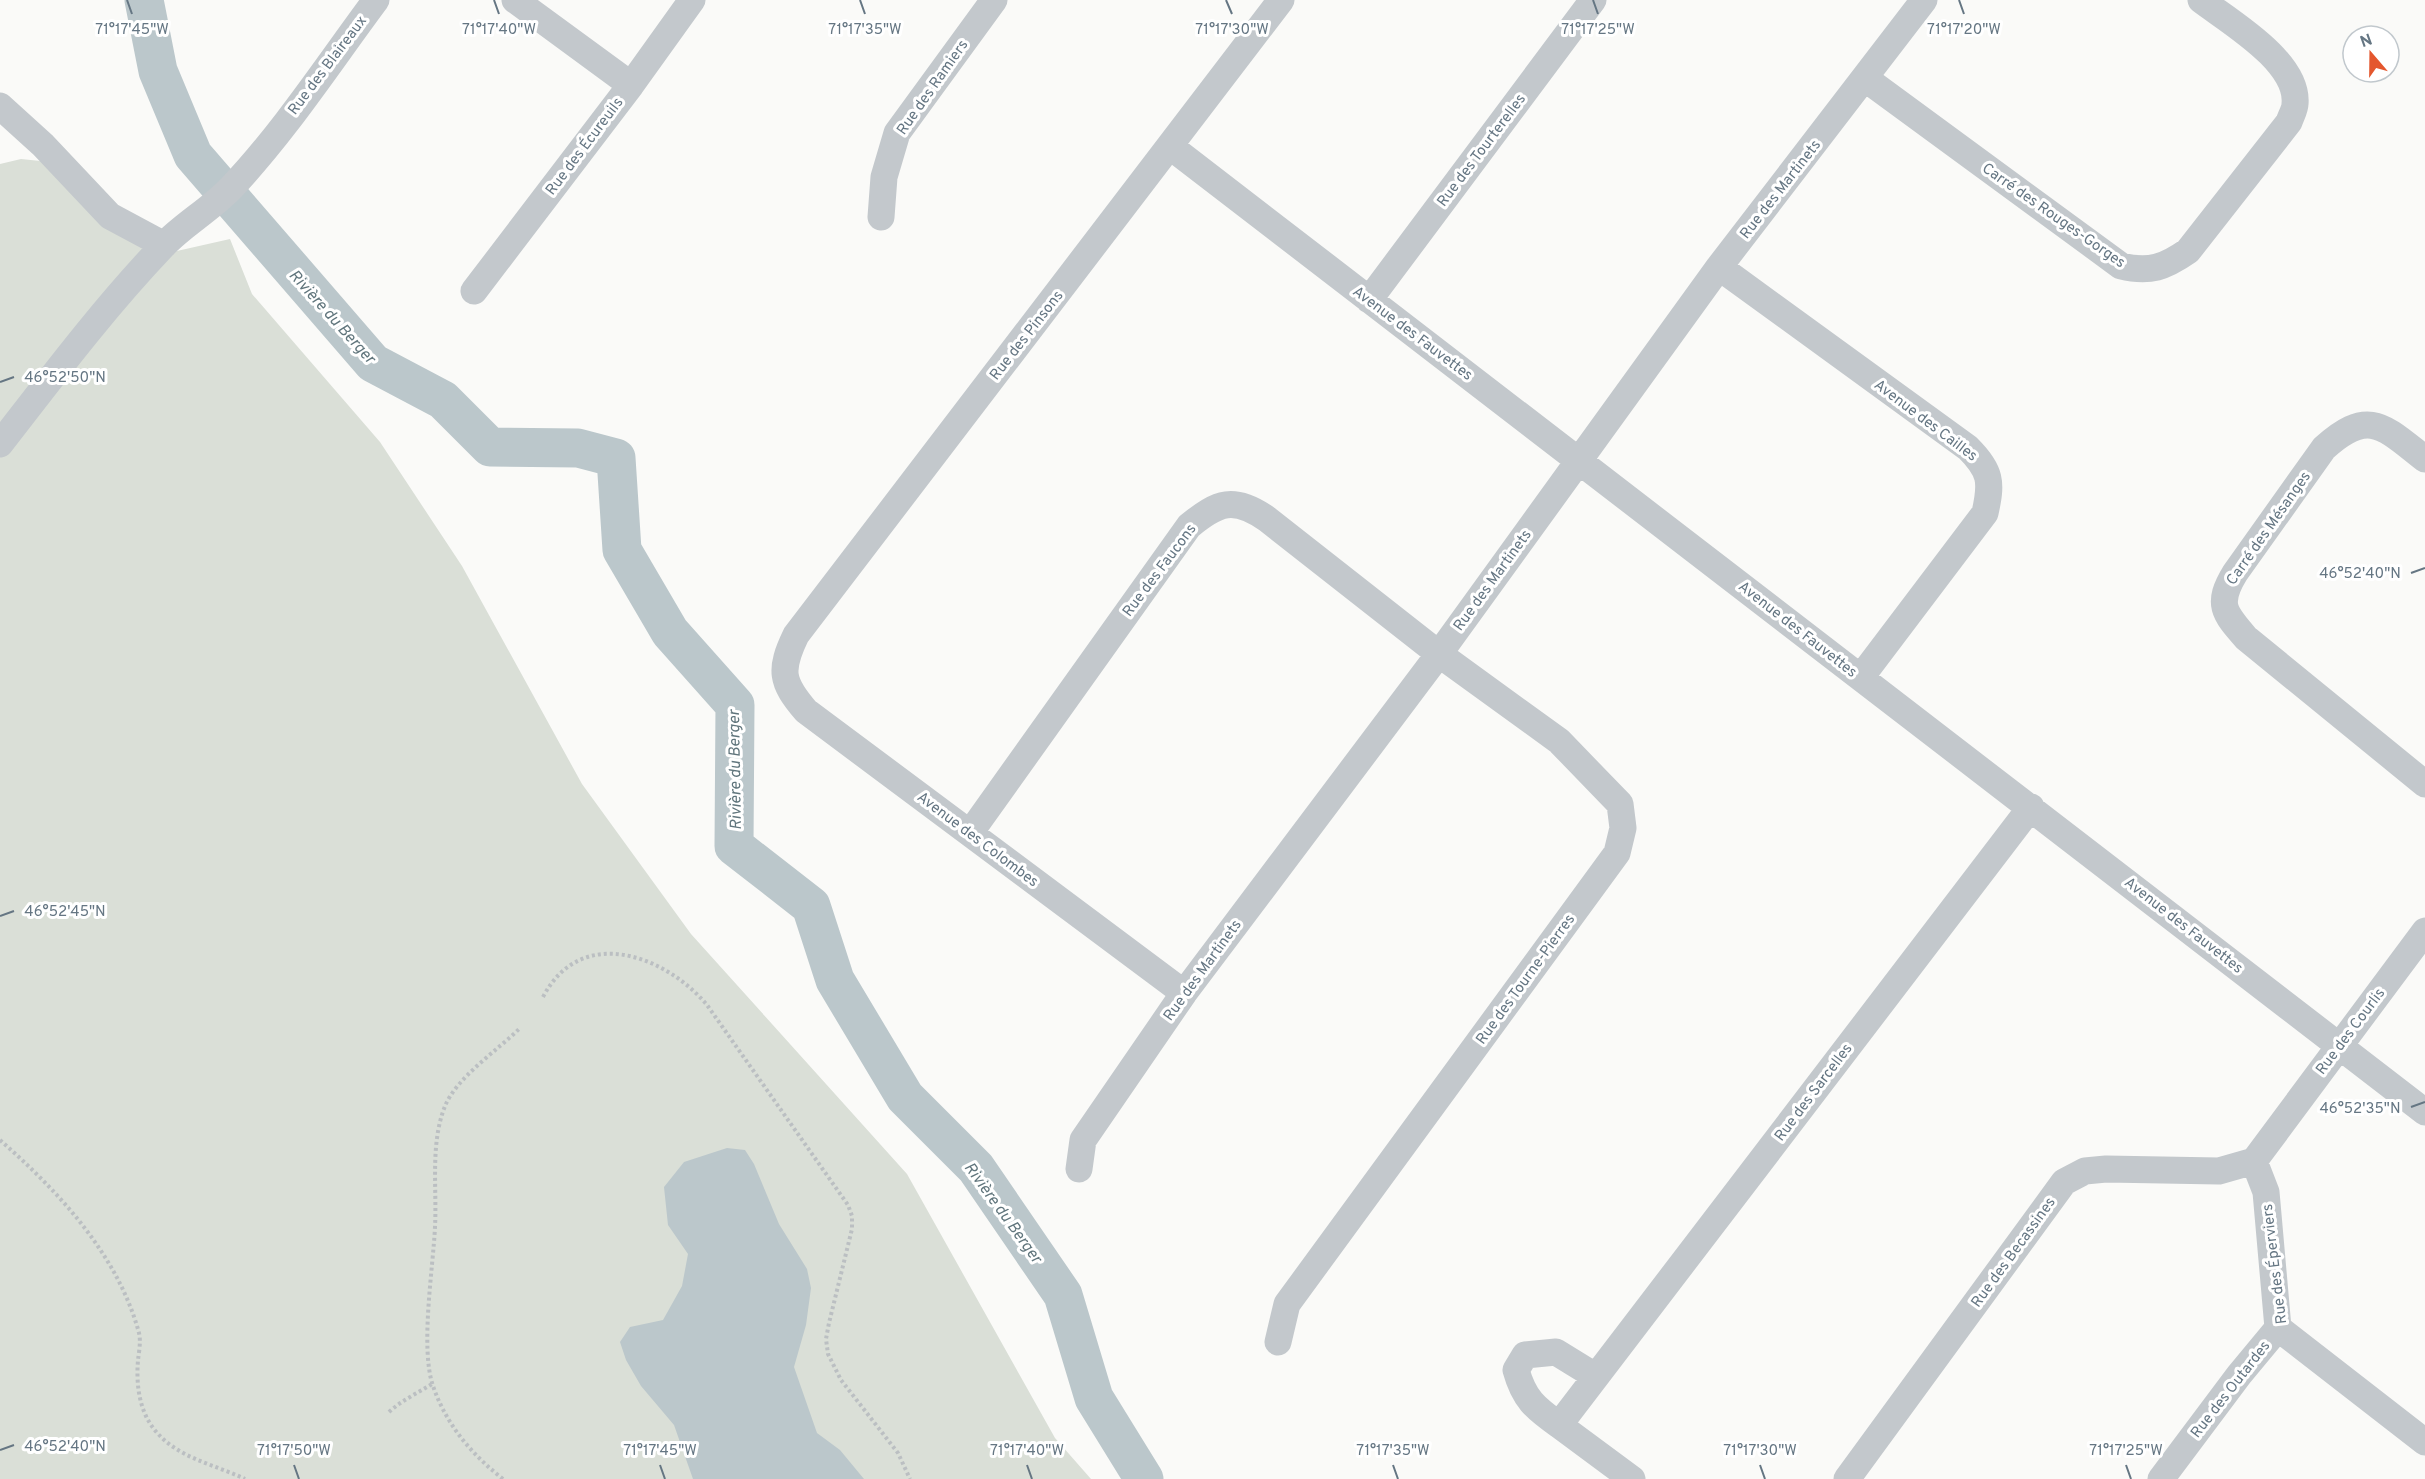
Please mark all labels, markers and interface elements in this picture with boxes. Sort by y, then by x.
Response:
street label: Rue des Blaireaux [285,12,372,119]
text: 71°17'45"W [95,21,169,40]
text: 71°17'40"W [462,21,536,40]
text: 71°17'35"W [828,21,902,40]
text: 71°17'30"W [1195,21,1269,40]
text: 71°17'25"W [1561,21,1635,40]
text: 71°17'20"W [1927,21,2001,40]
north arrow [2341,24,2401,84]
text: N [2358,30,2375,53]
street label: Rue des Ramiers [893,37,973,139]
street label: Rue des Tourterelles [1434,91,1531,211]
street label: Rue des Écureuils [541,94,628,200]
street label: Rue des Martinets [1737,137,1826,243]
street label: Carré des Rouges-Gorges [1978,160,2128,273]
water label: Rivière du Berger [284,266,380,370]
street label: Avenue des Fauvettes [1348,283,1476,386]
street label: Rue des Pinsons [986,287,1068,385]
text: 46°52'50"N [24,369,106,388]
street label: Avenue des Cailles [1870,376,1981,466]
street label: Carré des Mésanges [2223,468,2316,589]
street label: Rue des Faucons [1119,521,1201,621]
street label: Rue des Martinets [1450,526,1536,635]
text: 46°52'40"N [2319,565,2401,584]
street label: Avenue des Fauvettes [1734,578,1860,683]
water label: Rivière du Berger [725,708,747,830]
street label: Avenue des Colombes [913,788,1042,892]
street label: Avenue des Fauvettes [2120,874,2246,979]
text: 46°52'45"N [24,903,106,922]
street label: Rue des Tourne-Pierres [1473,911,1580,1049]
street label: Rue des Martinets [1160,916,1246,1025]
street label: Rue des Courlis [2312,985,2390,1079]
street label: Rue des Sarcelles [1771,1040,1857,1146]
text: 46°52'35"N [2319,1100,2401,1119]
water label: Rivière du Berger [959,1159,1047,1269]
street label: Rue des Becassines [1968,1194,2061,1312]
street label: Rue des Éperviers [2258,1203,2292,1325]
street label: Rue des Outardes [2187,1337,2275,1442]
text: 46°52'40"N [24,1438,106,1457]
text: 71°17'50"W [257,1442,331,1461]
text: 71°17'45"W [623,1442,697,1461]
text: 71°17'40"W [990,1442,1064,1461]
text: 71°17'35"W [1356,1442,1430,1461]
text: 71°17'30"W [1723,1442,1797,1461]
text: 71°17'25"W [2089,1442,2163,1461]

